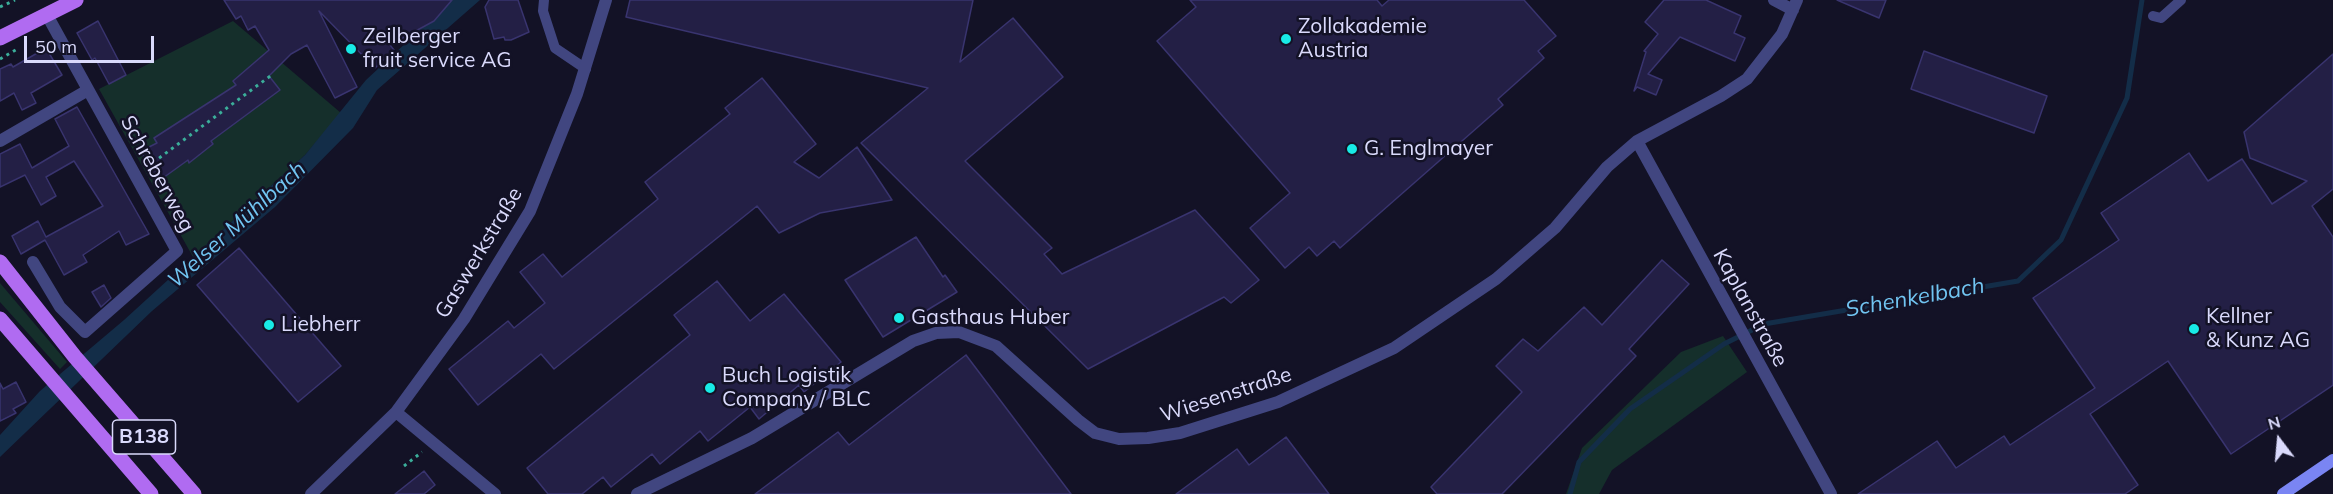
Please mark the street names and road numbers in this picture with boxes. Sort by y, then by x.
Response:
street label: Schreberweg [115,111,199,237]
street label: Gaswerkstraße [430,183,528,323]
street label: Kaplanstraße [1707,245,1793,371]
street label: Wiesenstraße [1157,362,1295,428]
road number: B138 [112,420,176,454]

